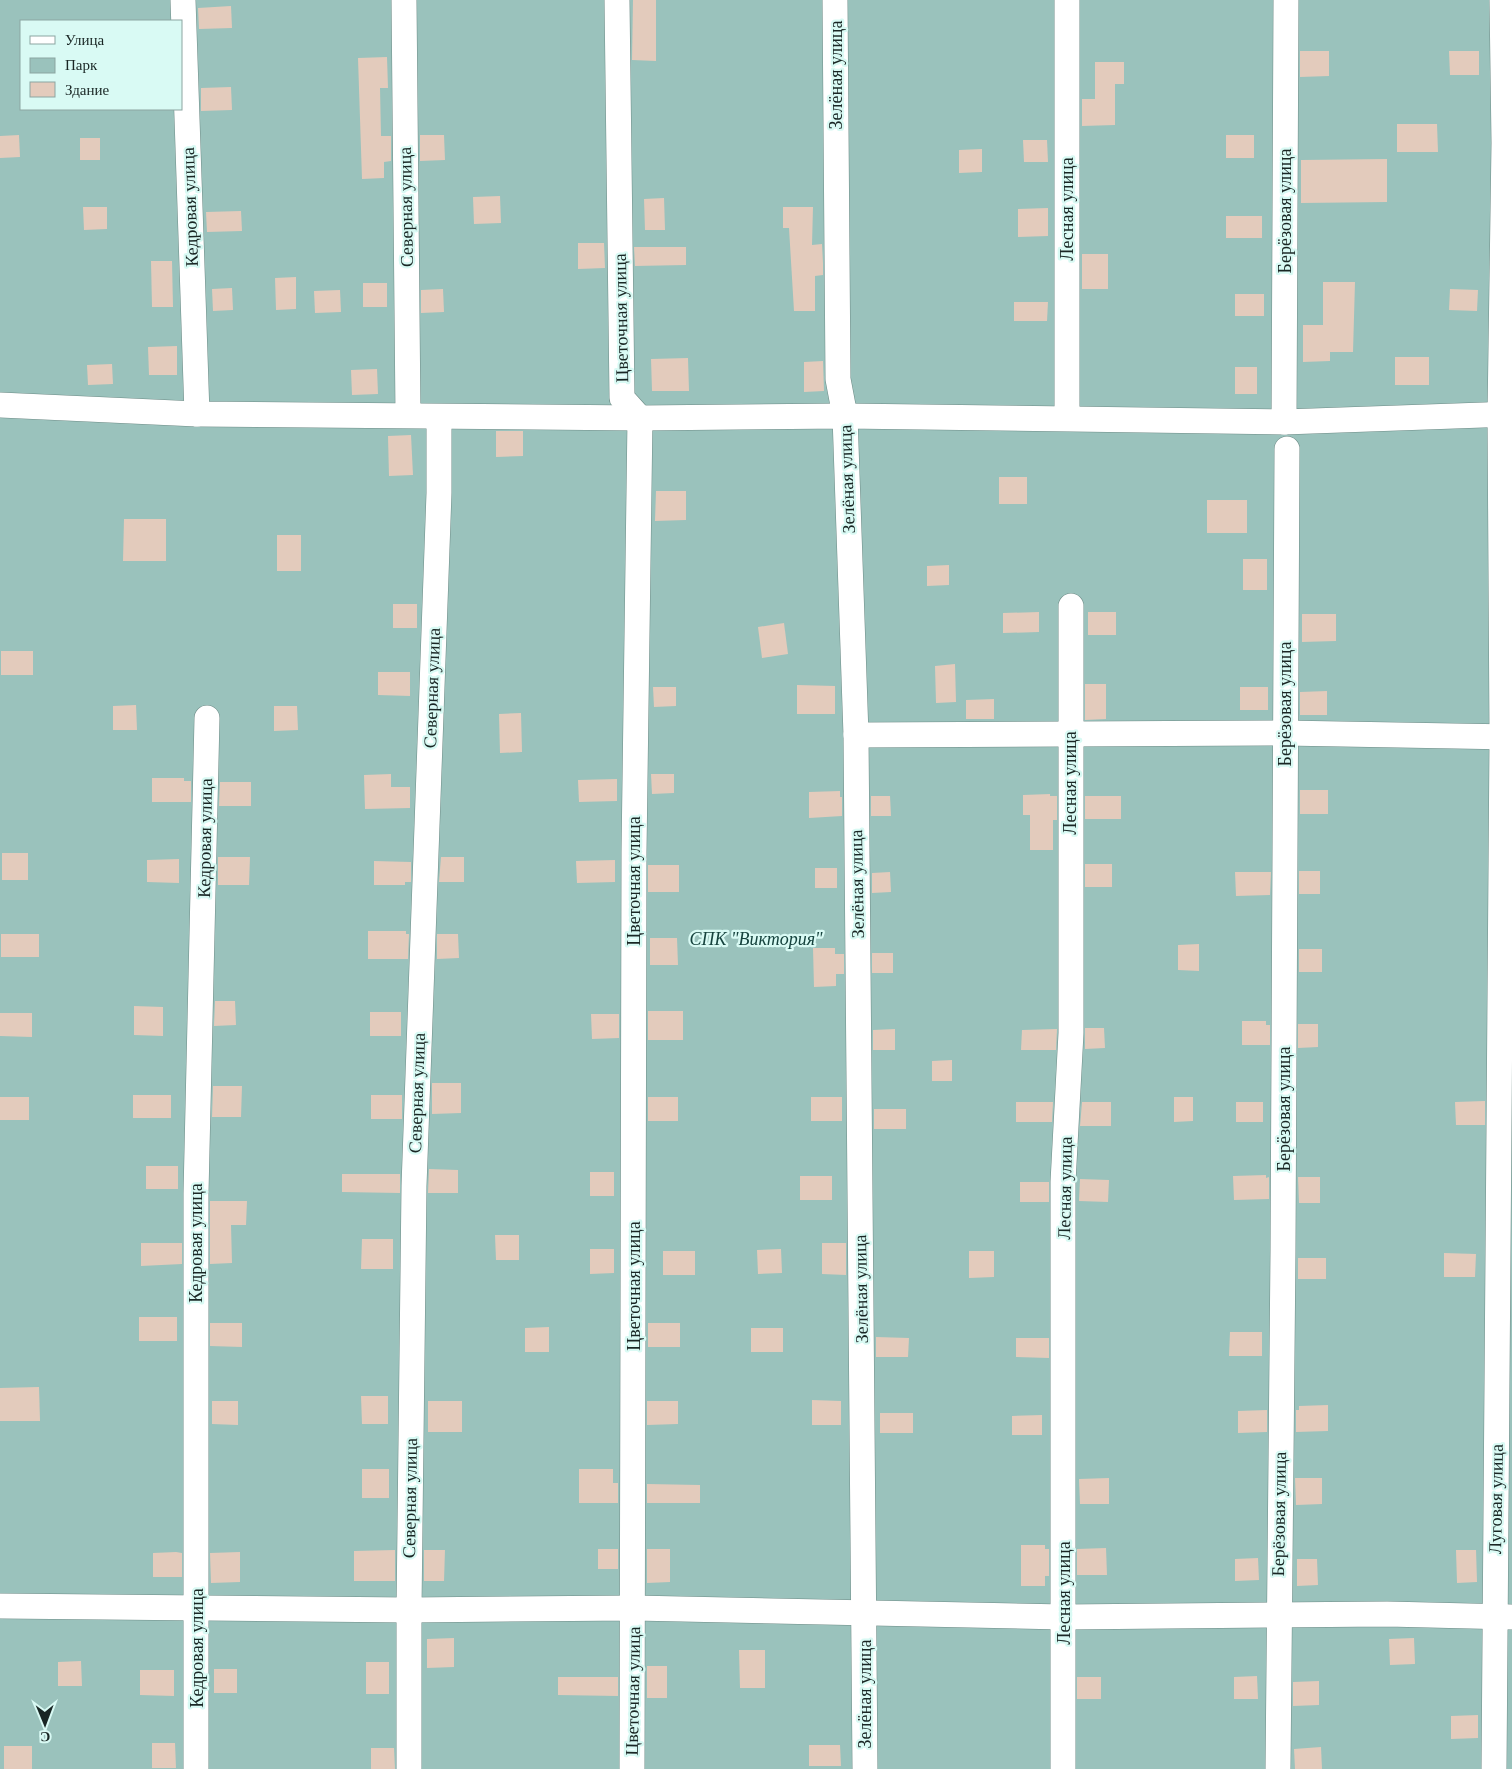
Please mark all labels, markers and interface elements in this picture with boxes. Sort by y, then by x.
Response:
legend [20,20,182,110]
street label: Зелёная улица [826,21,846,129]
text: Улица [65,32,104,48]
text: Парк [65,57,98,73]
text: Здание [65,82,109,98]
street label: Кедровая улица [178,147,202,267]
street label: Северная улица [395,147,417,267]
street label: Берёзовая улица [1275,149,1295,273]
street label: Лесная улица [1057,157,1077,261]
street label: Цветочная улица [610,253,632,383]
street label: Зелёная улица [835,424,859,534]
street label: Северная улица [420,627,444,749]
street label: Берёзовая улица [1275,642,1295,766]
street label: Лесная улица [1060,731,1080,835]
street label: Кедровая улица [194,778,216,898]
street label: Цветочная улица [624,816,644,946]
street label: Зелёная улица [846,829,868,939]
park label: СПК "Виктория" [689,929,823,949]
street label: Северная улица [405,1032,429,1154]
street label: Берёзовая улица [1274,1047,1294,1171]
street label: Лесная улица [1054,1136,1076,1240]
street label: Кедровая улица [186,1183,206,1303]
street label: Цветочная улица [624,1221,644,1351]
street label: Зелёная улица [850,1234,872,1344]
street label: Северная улица [399,1438,421,1558]
street label: Луговая улица [1485,1444,1507,1554]
street label: Берёзовая улица [1268,1451,1290,1577]
street label: Лесная улица [1054,1541,1074,1645]
street label: Кедровая улица [187,1588,207,1708]
street label: Цветочная улица [622,1626,644,1756]
street label: Зелёная улица [855,1640,875,1748]
north arrow [20,1699,70,1749]
text: С [40,1729,50,1744]

